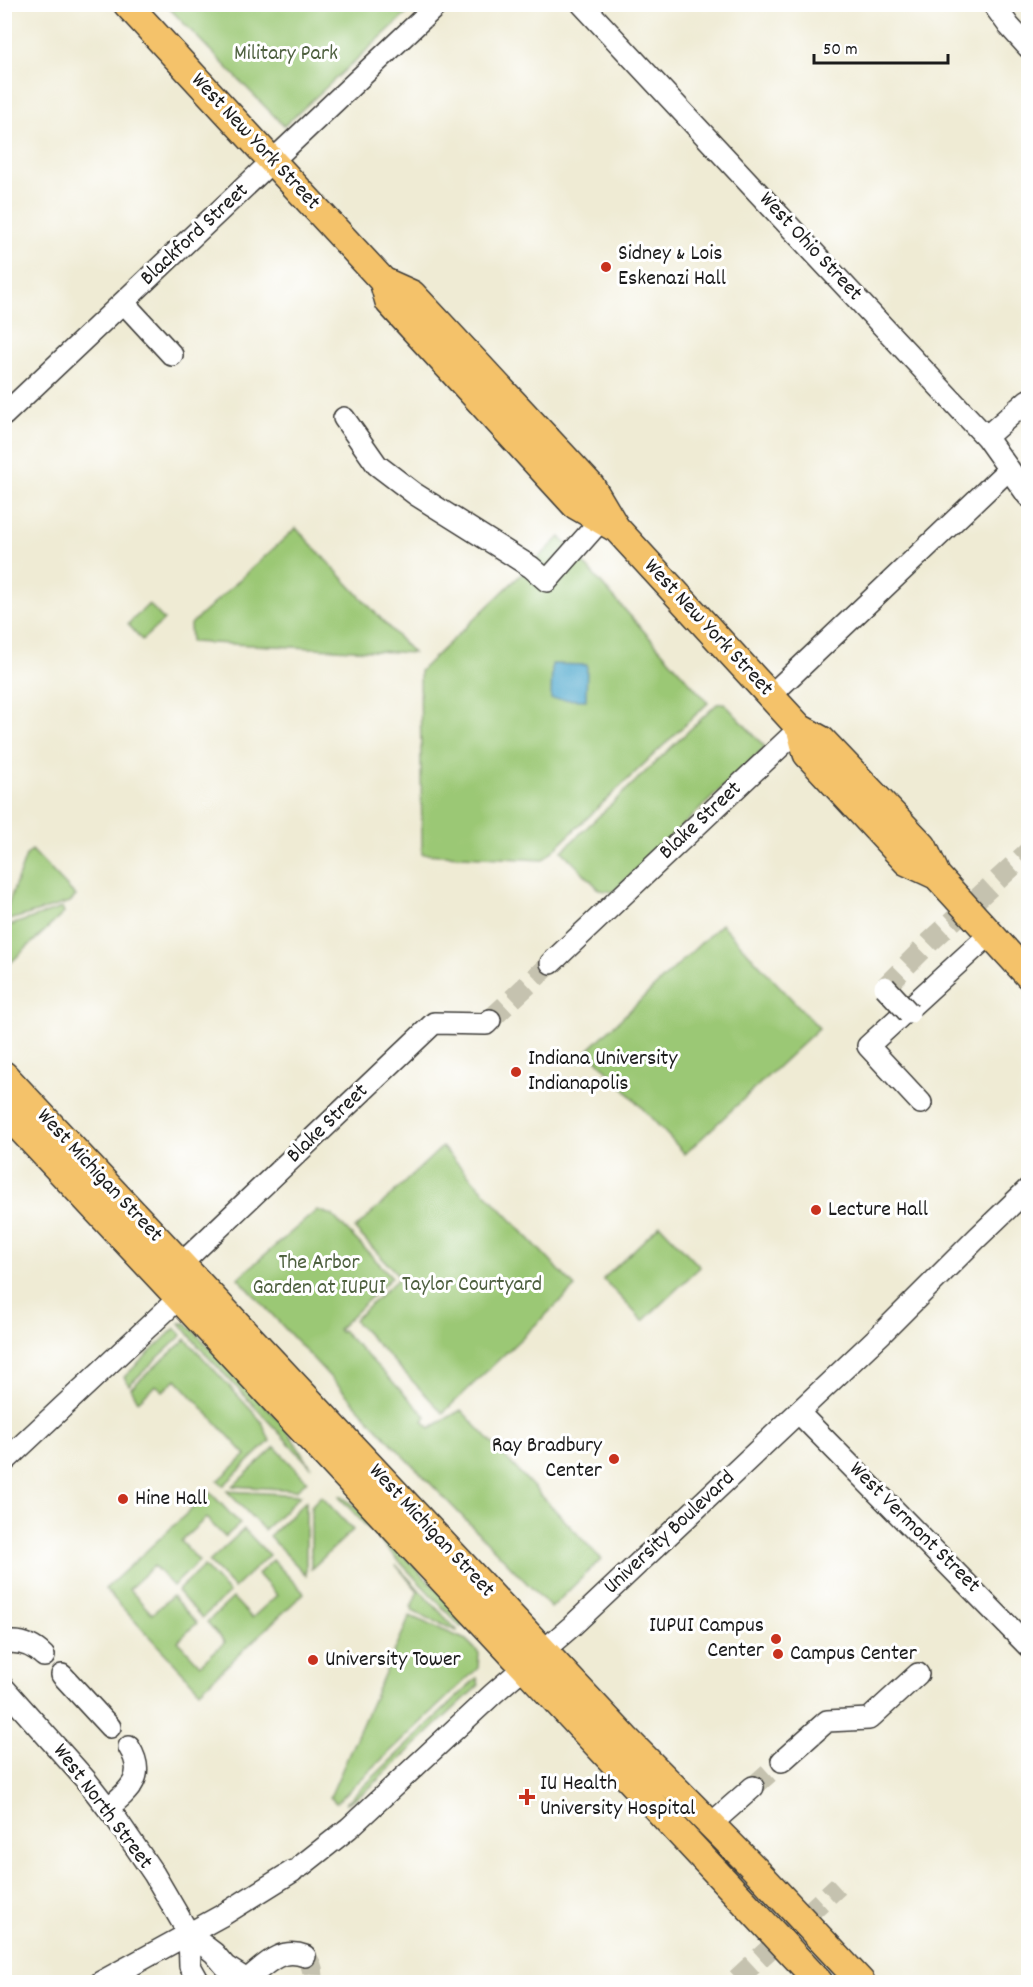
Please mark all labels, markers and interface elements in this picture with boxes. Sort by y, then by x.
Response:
scale bar [814,27,948,65]
text: 50 m [823,38,858,63]
park label: Military Park [234,39,338,70]
street label: West New York Street [183,66,327,218]
street label: Blackford Street [134,176,256,294]
street label: West Ohio Street [751,185,869,309]
place label: Sidney & Lois Eskenazi Hall [618,239,726,295]
marker: Sidney & Lois Eskenazi Hall [599,260,613,274]
street label: West New York Street [636,552,780,704]
street label: Blake Street [653,774,749,868]
place label: Indiana University Indianapolis [528,1044,678,1100]
marker: Indiana University Indianapolis [509,1065,523,1079]
street label: Blake Street [280,1077,376,1171]
street label: West Michigan Street [29,1102,169,1250]
place label: Lecture Hall [828,1195,928,1226]
marker: Lecture Hall [809,1203,823,1217]
park label: The Arbor Garden at IUPUI [252,1248,386,1304]
park label: Taylor Courtyard [402,1270,542,1301]
place label: Ray Bradbury Center [492,1431,603,1487]
marker: Ray Bradbury Center [607,1452,621,1466]
street label: West Vermont Street [841,1455,987,1601]
street label: West Michigan Street [361,1457,501,1605]
street label: University Boulevard [597,1464,743,1602]
place label: Hine Hall [135,1484,207,1515]
marker: Hine Hall [116,1492,130,1506]
place label: IUPUI Campus Center [649,1611,765,1667]
marker: IUPUI Campus Center [769,1632,783,1646]
place label: Campus Center [790,1639,918,1670]
place label: University Tower [325,1645,462,1676]
marker: Campus Center [771,1647,785,1661]
marker: University Tower [306,1653,320,1667]
street label: West North Street [44,1738,160,1876]
place label: IU Health University Hospital [540,1769,695,1825]
marker: IU Health University Hospital [518,1788,536,1806]

